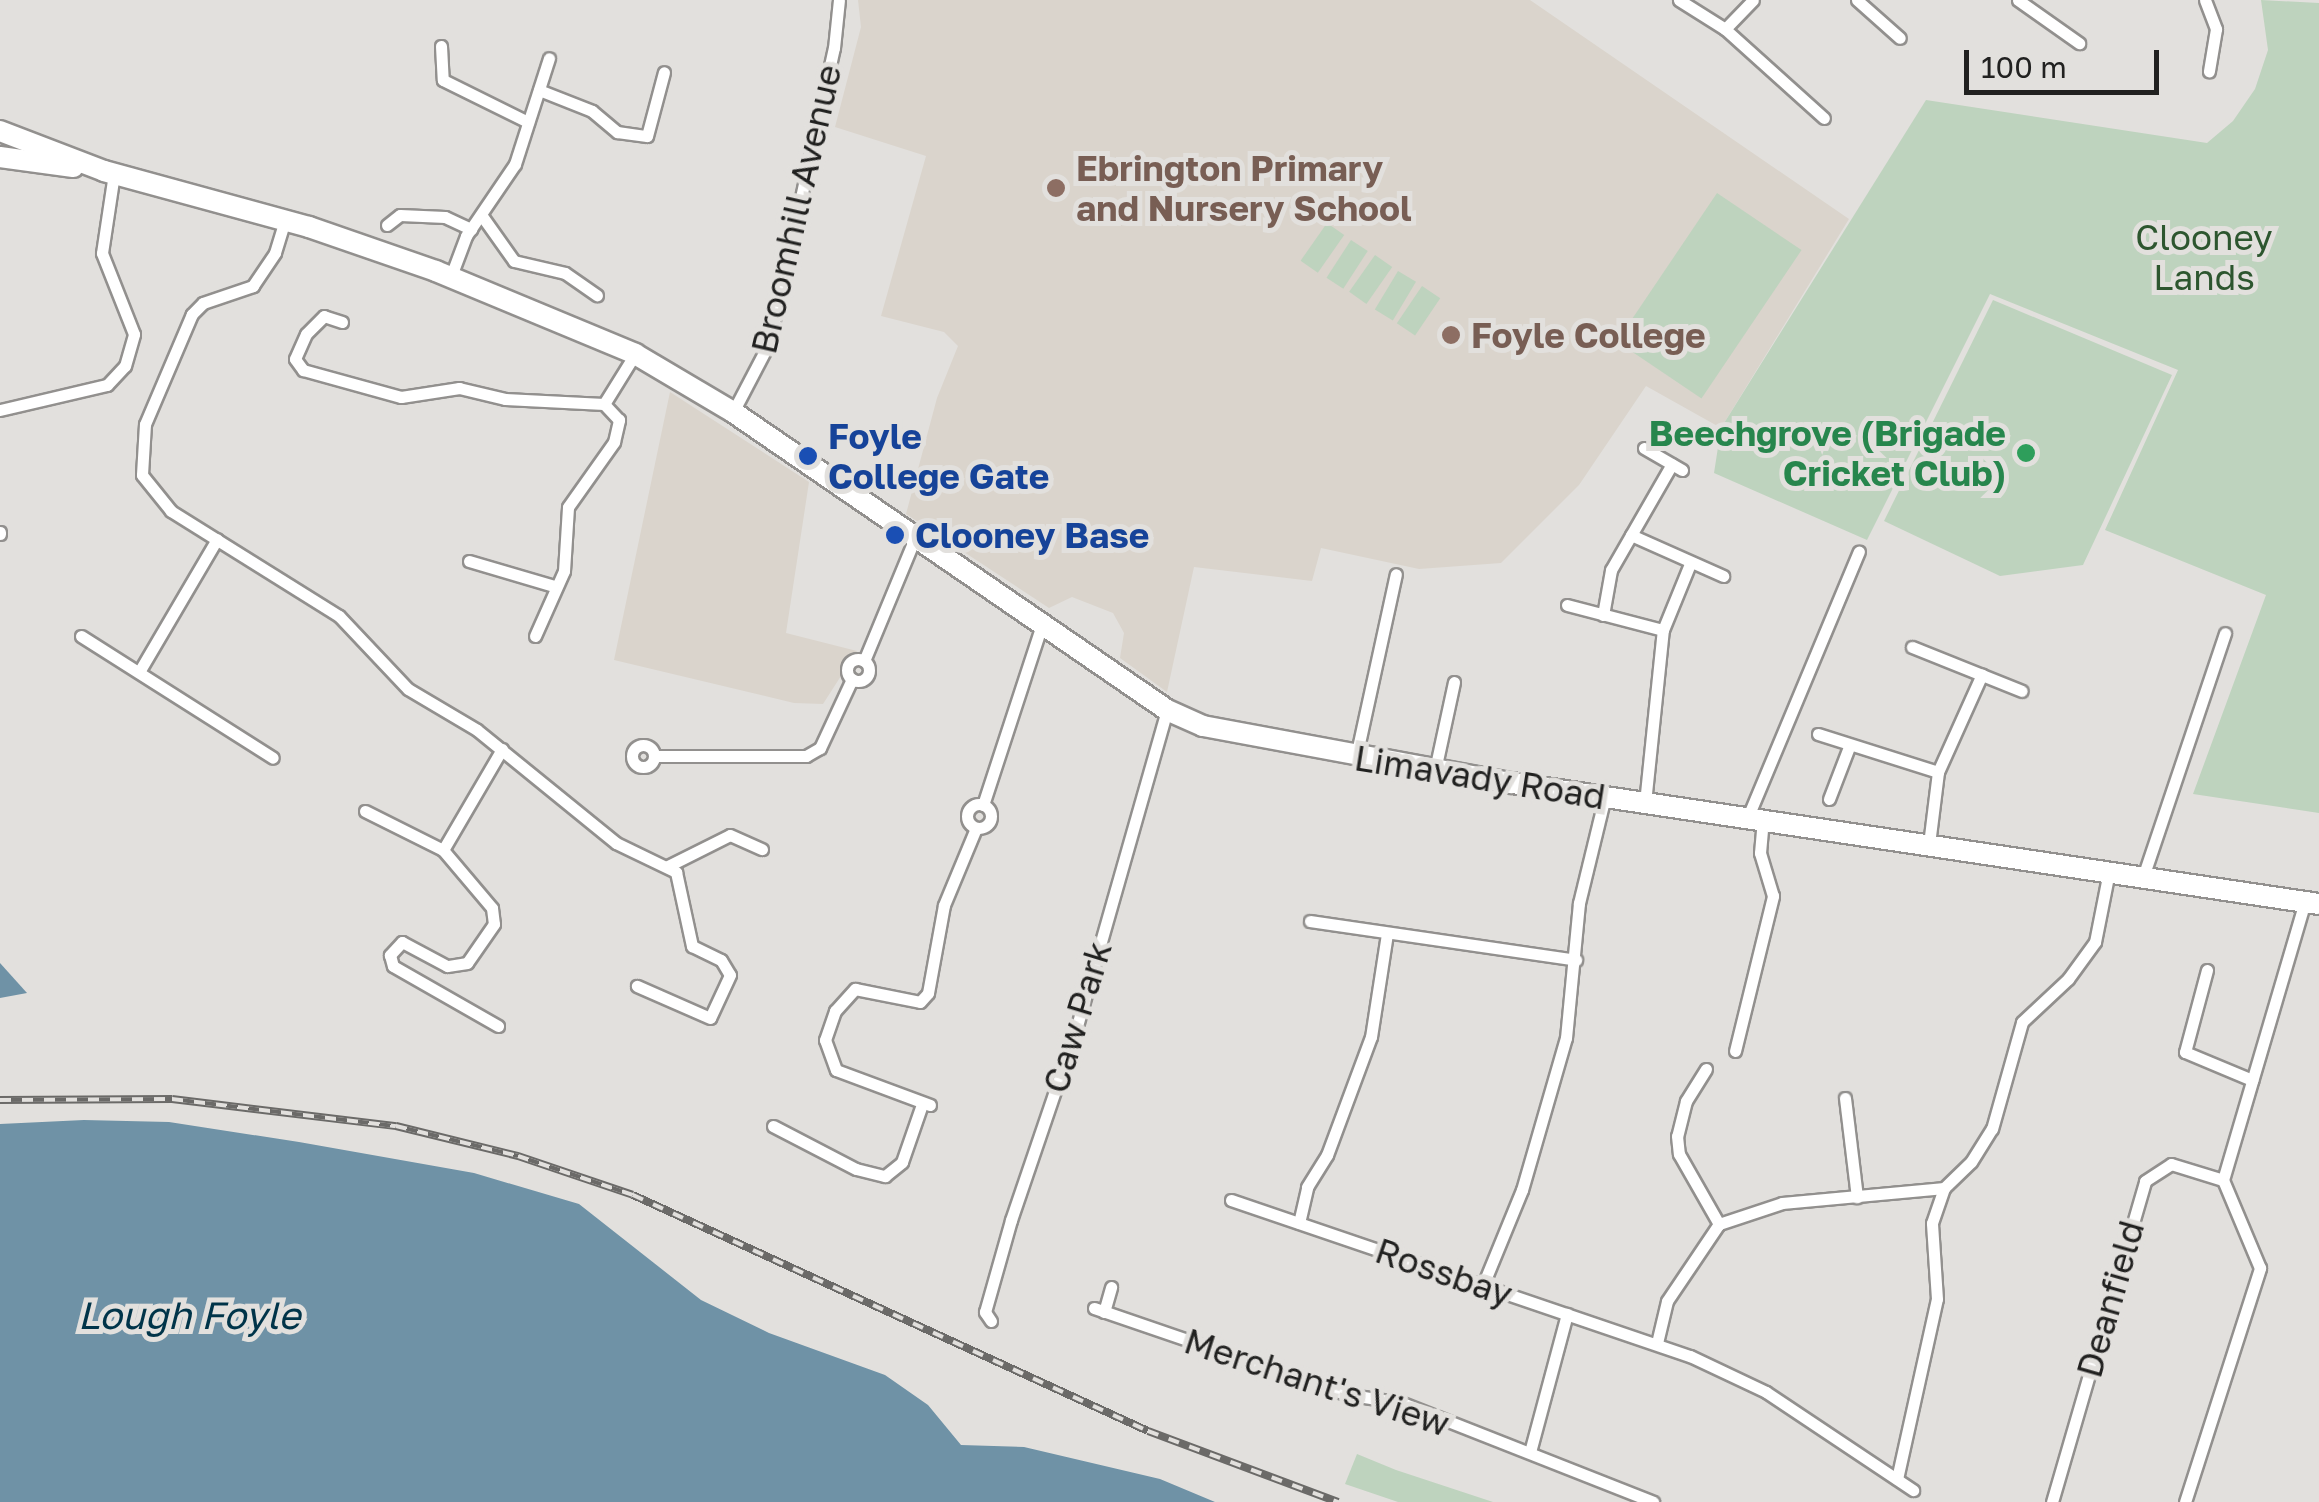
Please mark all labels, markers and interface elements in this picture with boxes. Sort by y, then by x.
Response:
scale bar [1969,30,2164,92]
text: 100 m [1981,49,2067,85]
street label: Broomhill Avenue [742,60,850,358]
place label: Ebrington Primary and Nursery School [1076,147,1412,229]
marker: Ebrington Primary and Nursery School [1045,177,1067,199]
park label: Clooney Lands [2135,216,2273,298]
place label: Foyle College [1471,314,1706,356]
marker: Foyle College [1440,324,1462,346]
place label: Beechgrove (Brigade Cricket Club) [1649,412,2006,494]
place label: Foyle College Gate [828,415,1049,497]
marker: Beechgrove (Brigade Cricket Club) [2015,442,2037,464]
marker: Foyle College Gate [797,445,819,467]
place label: Clooney Base [915,514,1149,556]
marker: Clooney Base [884,524,906,546]
street label: Limavady Road [1352,736,1608,818]
street label: Caw Park [1034,936,1120,1098]
street label: Deanfield [2068,1216,2152,1382]
street label: Rossbay [1370,1229,1518,1315]
water label: Lough Foyle [78,1292,300,1338]
street label: Merchant's View [1179,1319,1455,1445]

